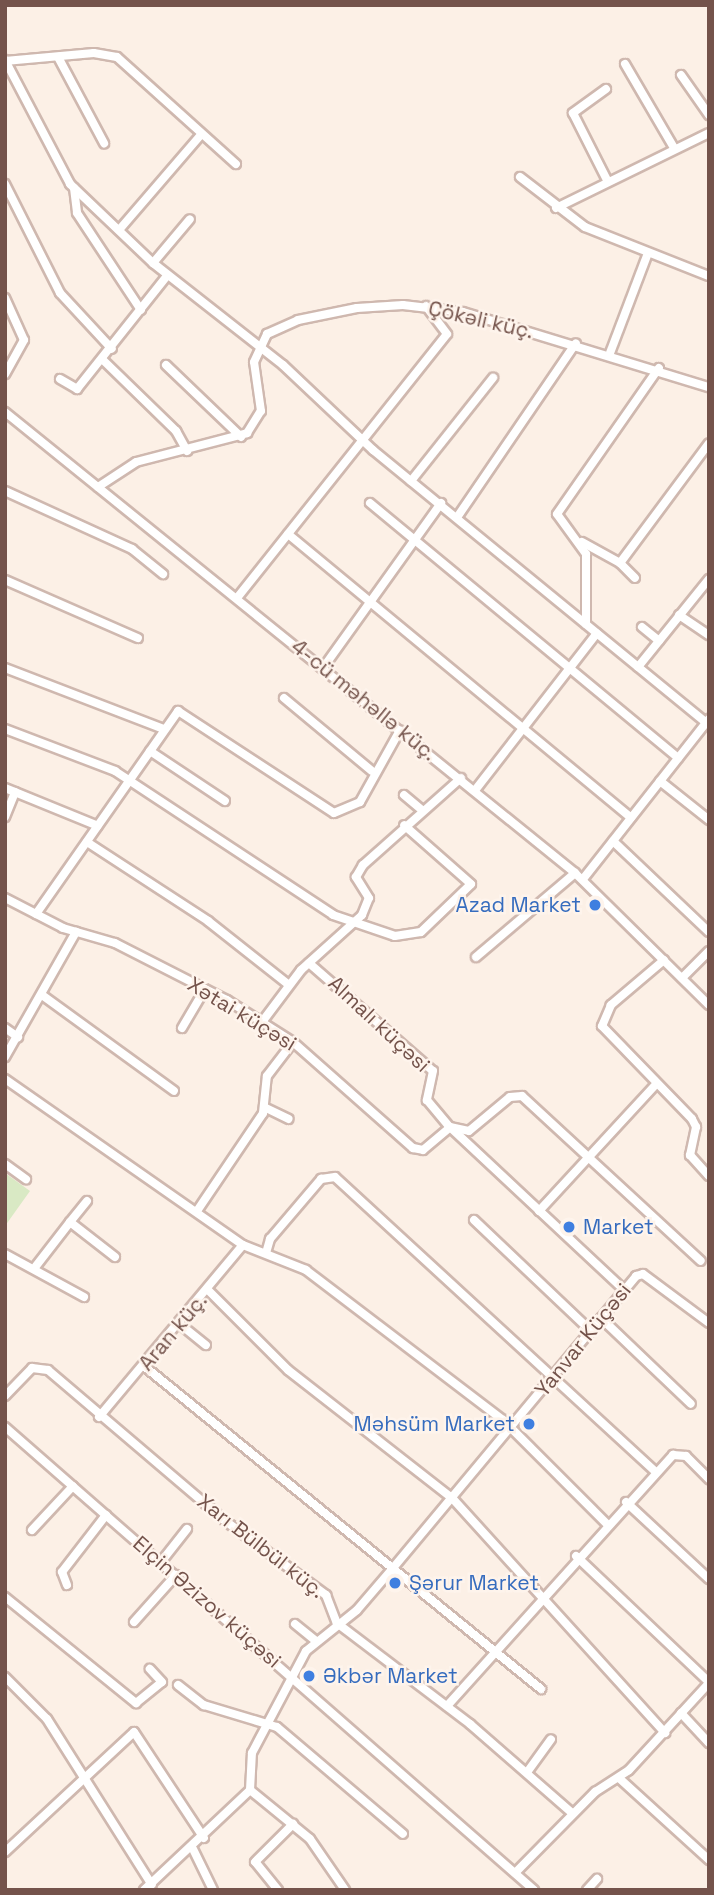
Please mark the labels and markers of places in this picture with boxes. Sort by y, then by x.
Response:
place label: Azad Market [456,892,581,918]
marker: Azad Market [587,897,603,913]
place label: Market [583,1214,654,1240]
marker: Market [561,1219,577,1235]
place label: Məhsüm Market [354,1411,515,1437]
marker: Məhsüm Market [521,1416,537,1432]
place label: Şərur Market [409,1570,539,1596]
marker: Şərur Market [387,1575,403,1591]
place label: Əkbər Market [323,1663,458,1689]
marker: Əkbər Market [301,1668,317,1684]

